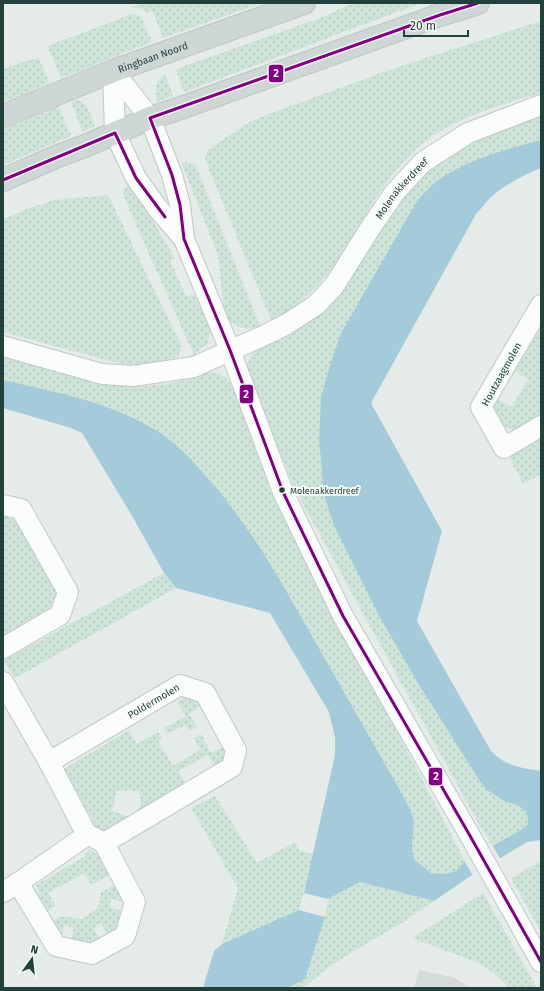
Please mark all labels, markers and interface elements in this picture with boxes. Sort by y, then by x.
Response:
scale bar [404,12,468,38]
text: 20 m [410,19,436,33]
street label: Ringbaan Noord [117,40,190,76]
line badge: 2 [268,64,284,83]
text: 2 [273,67,279,80]
street label: Molenakkerdreef [373,155,431,222]
street label: Houtzaagmolen [479,341,524,408]
line badge: 2 [239,384,254,404]
text: 2 [243,388,249,401]
marker: Molenakkerdreef [277,485,287,495]
place label: Molenakkerdreef [290,486,360,496]
street label: Poldermolen [126,682,182,721]
line badge: 2 [428,767,443,786]
text: 2 [433,770,439,783]
north arrow [12,939,52,979]
text: N [29,943,40,957]

